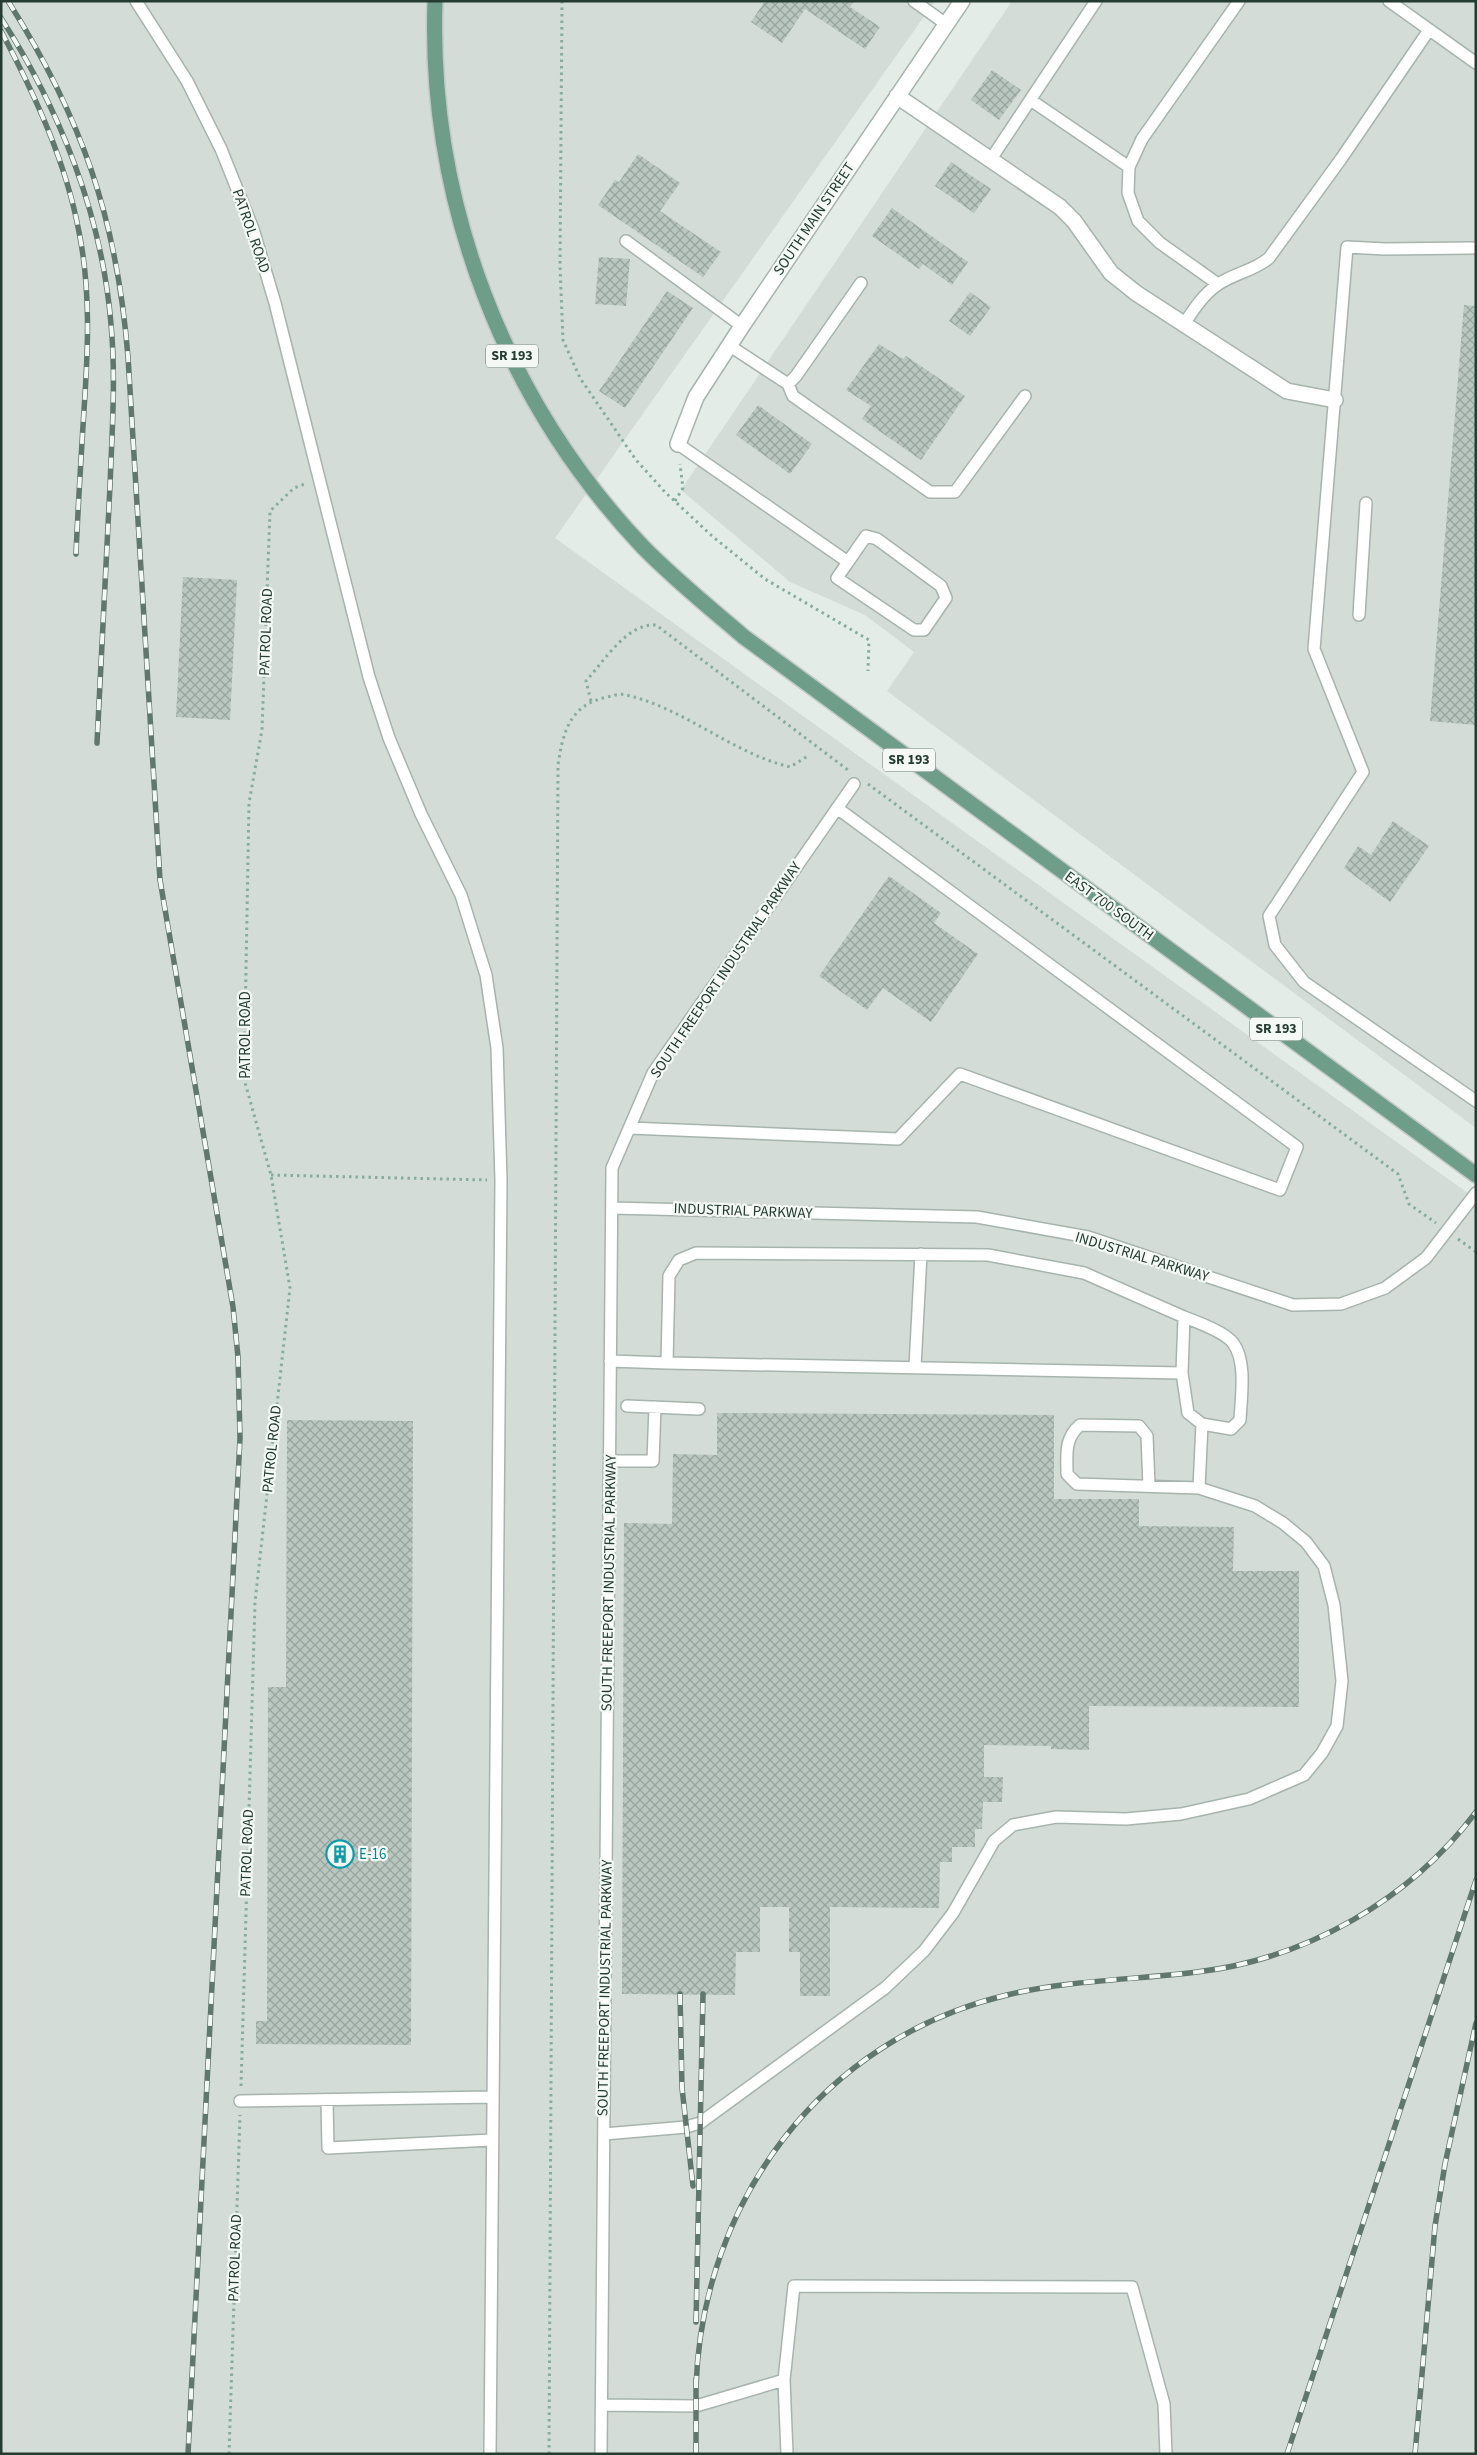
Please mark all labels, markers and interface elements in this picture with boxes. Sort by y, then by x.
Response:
street label: SOUTH MAIN STREET [768,158,860,280]
street label: PATROL ROAD [227,186,275,276]
road number: SR 193 [486,344,538,368]
street label: PATROL ROAD [254,588,278,676]
road number: SR 193 [883,748,935,772]
street label: SOUTH FREEPORT INDUSTRIAL PARKWAY [645,857,807,1082]
street label: EAST 700 SOUTH [1060,866,1158,946]
street label: PATROL ROAD [235,991,256,1079]
road number: SR 193 [1250,1018,1302,1040]
street label: INDUSTRIAL PARKWAY [673,1198,814,1224]
street label: INDUSTRIAL PARKWAY [1072,1227,1212,1288]
street label: PATROL ROAD [257,1404,287,1494]
street label: SOUTH FREEPORT INDUSTRIAL PARKWAY [596,1453,622,1712]
street label: PATROL ROAD [235,1809,259,1897]
building icon: E-16 [325,1839,355,1869]
place label: E-16 [359,1844,386,1865]
street label: SOUTH FREEPORT INDUSTRIAL PARKWAY [592,1858,618,2117]
street label: PATROL ROAD [223,2214,247,2302]

